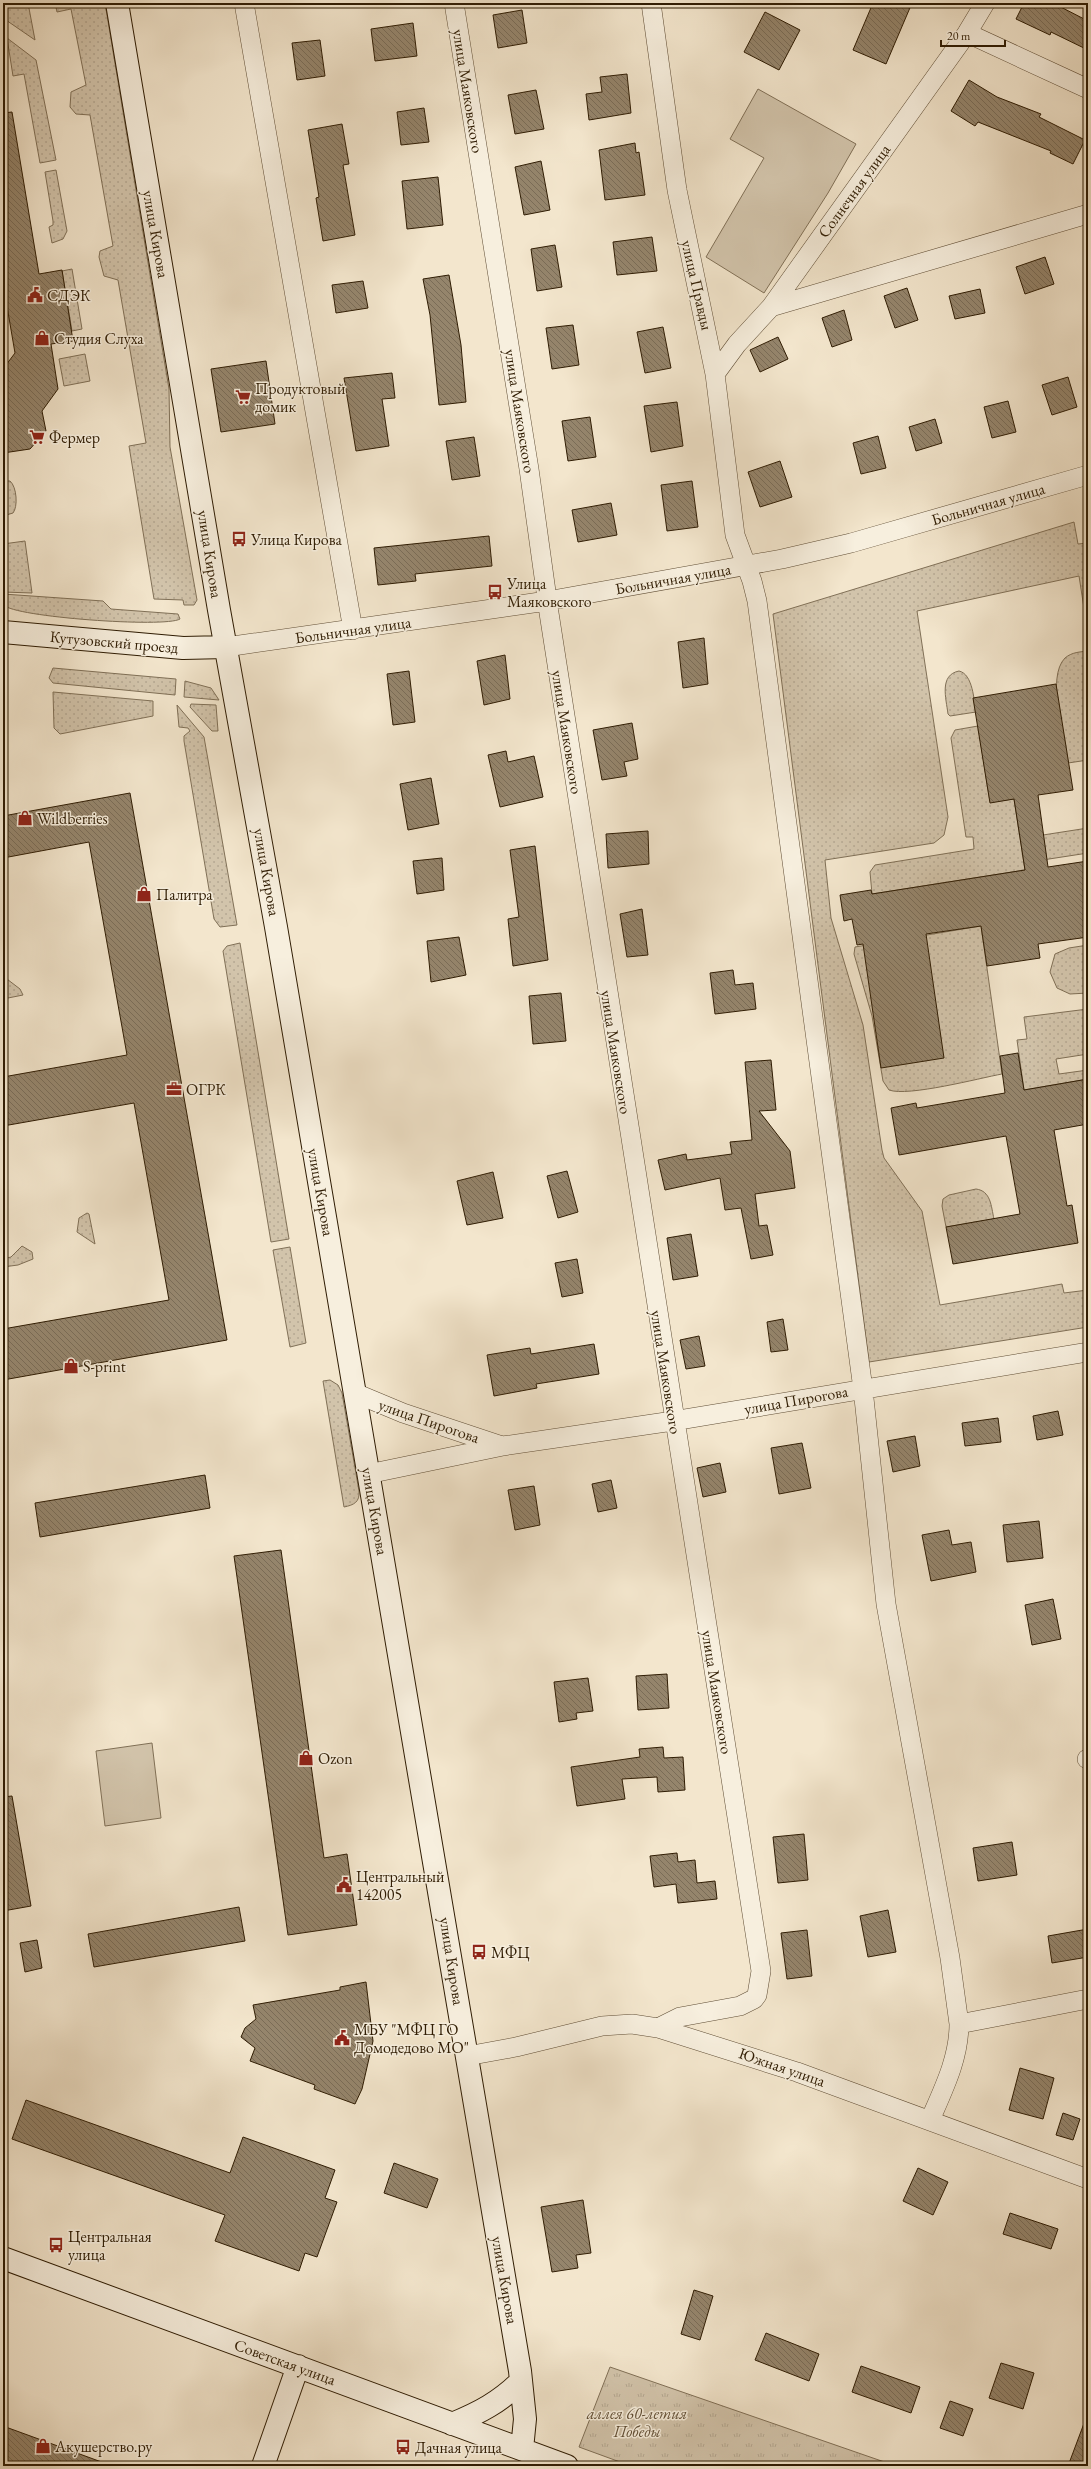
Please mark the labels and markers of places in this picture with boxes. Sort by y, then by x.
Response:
place label: СДЭК [47,285,91,306]
public building icon: СДЭК [26,286,44,304]
place label: Студия Слуха [54,328,144,349]
shop icon: Студия Слуха [33,329,51,347]
place label: Продуктовый домик [255,378,346,417]
supermarket icon: Продуктовый домик [234,388,252,406]
place label: Фермер [49,427,100,448]
supermarket icon: Фермер [28,428,46,446]
place label: Улица Кирова [250,529,343,550]
bus stop icon: Улица Кирова [230,530,248,548]
place label: Улица Маяковского [506,573,592,612]
bus stop icon: Улица Маяковского [486,583,504,601]
place label: Wildberries [37,808,108,829]
shop icon: Wildberries [16,809,34,827]
place label: Палитра [156,884,213,905]
shop icon: Палитра [135,885,153,903]
place label: ОГРК [186,1079,226,1100]
office icon: ОГРК [165,1080,183,1098]
place label: S-print [83,1356,126,1377]
shop icon: S-print [62,1357,80,1375]
place label: Ozon [318,1748,353,1769]
shop icon: Ozon [297,1749,315,1767]
place label: Центральный 142005 [356,1866,445,1905]
public building icon: Центральный 142005 [335,1876,353,1894]
place label: МФЦ [491,1942,530,1963]
bus stop icon: МФЦ [470,1943,488,1961]
place label: МБУ "МФЦ ГО Домодедово МО" [354,2019,469,2058]
public building icon: МБУ "МФЦ ГО Домодедово МО" [333,2029,351,2047]
place label: Центральная улица [68,2226,152,2265]
bus stop icon: Центральная улица [47,2236,65,2254]
place label: Акушерство.ру [54,2436,153,2457]
shop icon: Акушерство.ру [34,2437,52,2455]
place label: Дачная улица [415,2437,503,2458]
bus stop icon: Дачная улица [394,2438,412,2456]

